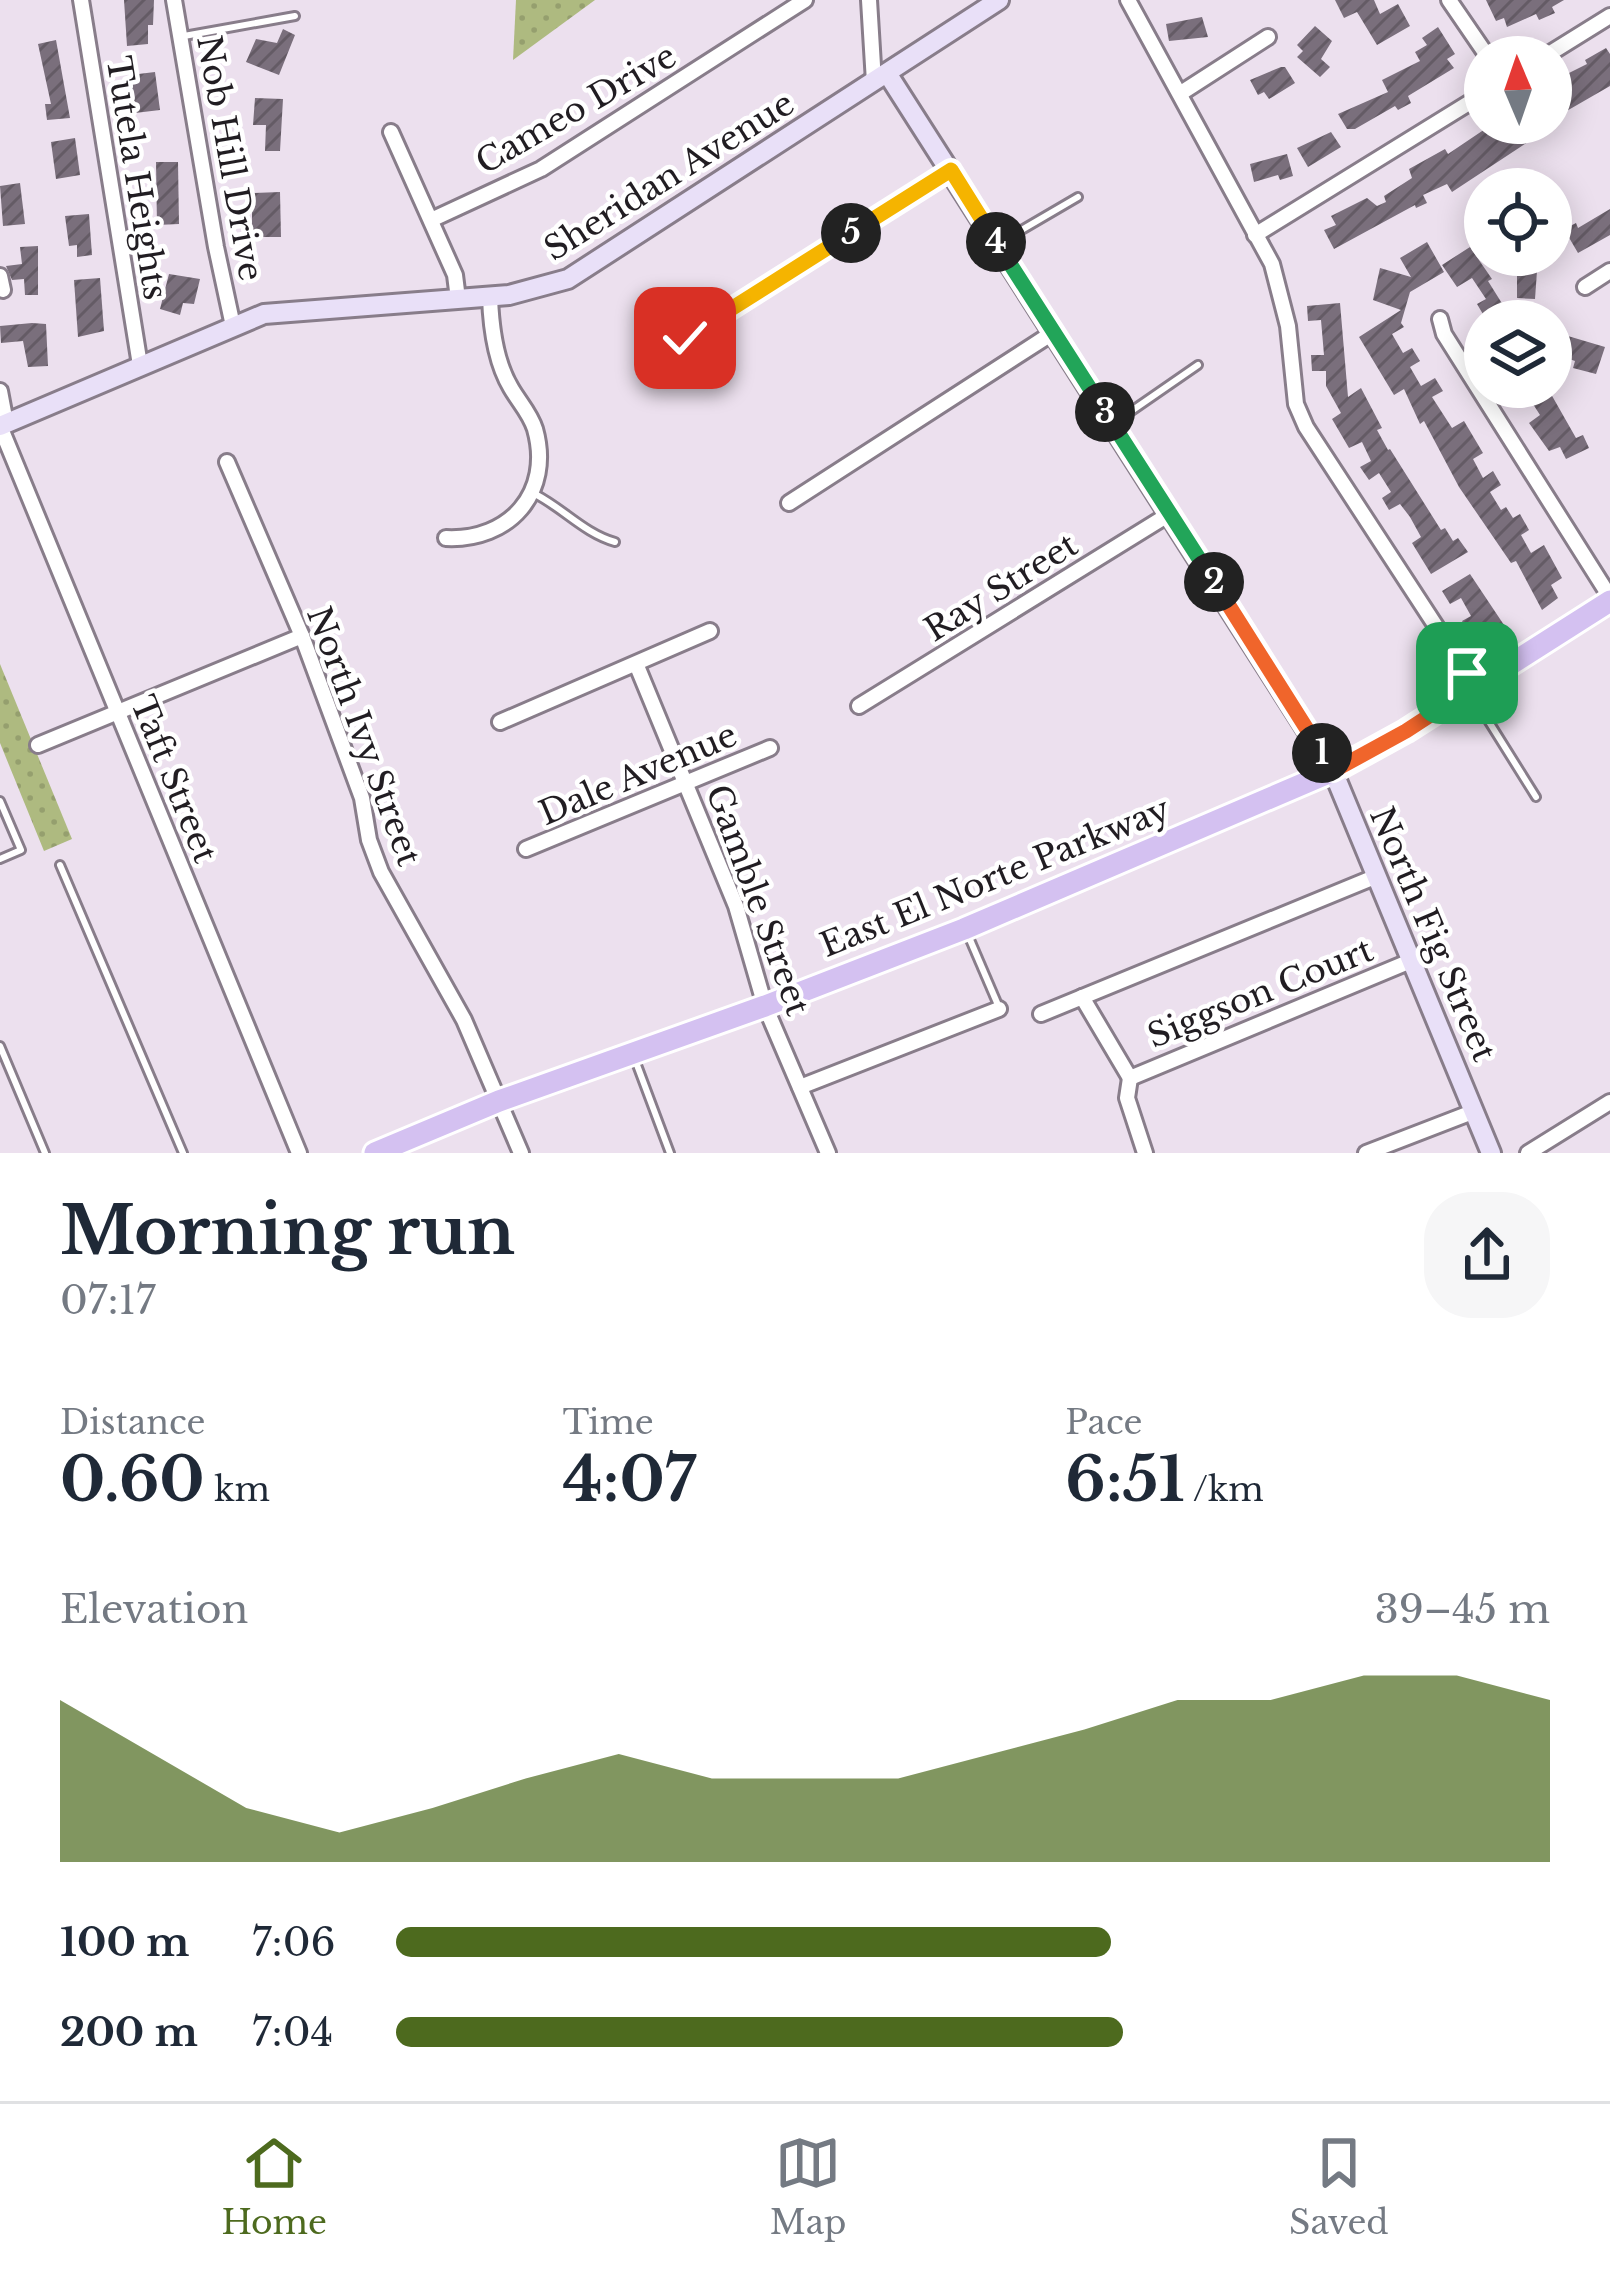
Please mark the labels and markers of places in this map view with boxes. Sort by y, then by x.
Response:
pin: 5 [821,203,881,263]
pin: 4 [966,212,1026,272]
pin [634,287,736,389]
pin: 3 [1075,382,1135,442]
pin: 2 [1184,552,1244,612]
pin [1416,622,1518,724]
pin: 1 [1292,723,1352,783]

